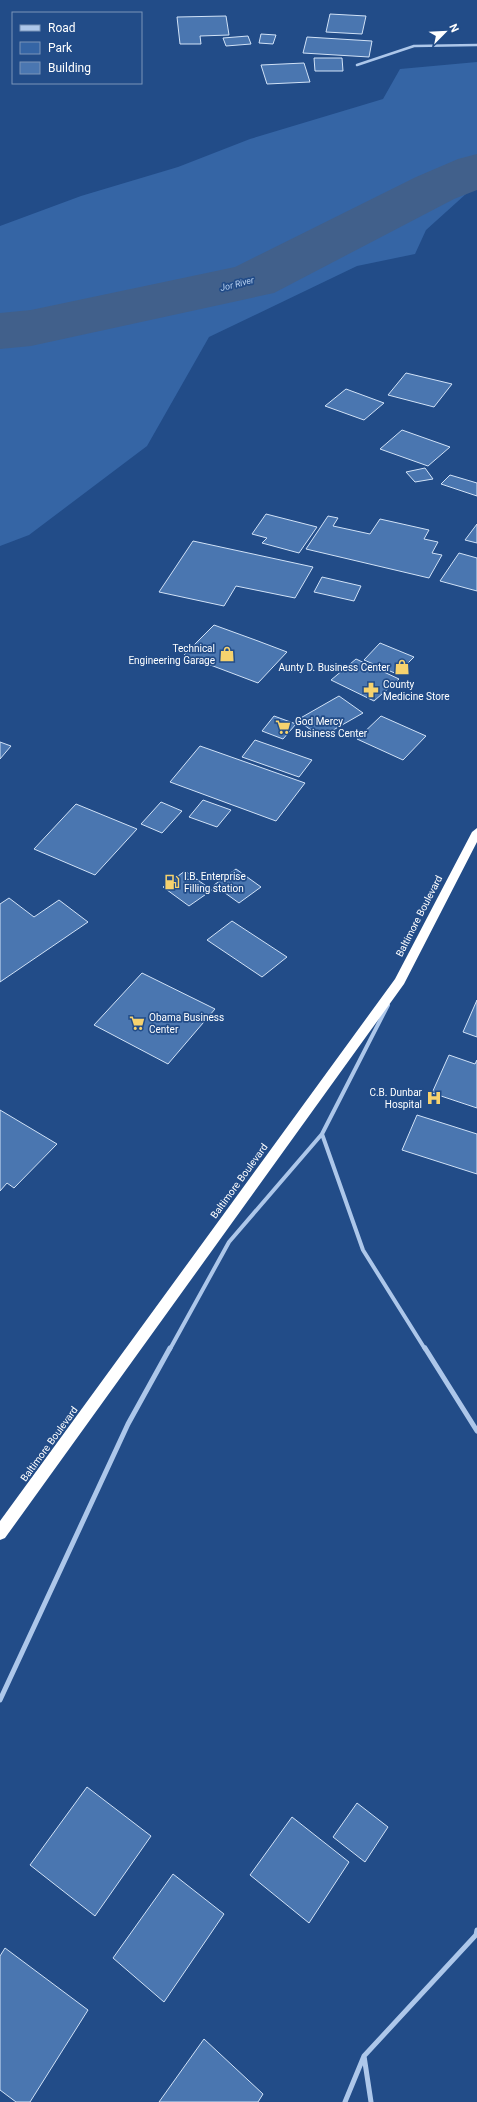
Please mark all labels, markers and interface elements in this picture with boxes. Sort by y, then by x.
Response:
legend [12,12,142,84]
north arrow [425,12,465,52]
text: Road [48,21,76,35]
text: N [446,22,461,35]
text: Park [48,41,73,55]
text: Building [48,61,91,75]
water label: Jor River [219,275,256,293]
place label: Technical Engineering Garage [128,643,215,666]
shop icon: Technical Engineering Garage [218,645,236,663]
shop icon: Aunty D. Business Center [393,658,411,676]
place label: Aunty D. Business Center [279,662,391,673]
place label: County Medicine Store [383,679,450,702]
pharmacy icon: County Medicine Store [362,681,380,699]
place label: God Mercy Business Center [295,716,368,739]
supermarket icon: God Mercy Business Center [274,718,292,736]
place label: I.B. Enterprise Filling station [184,871,246,894]
fuel station icon: I.B. Enterprise Filling station [163,873,181,891]
street label: Baltimore Boulevard [394,874,444,958]
place label: Obama Business Center [149,1012,224,1035]
supermarket icon: Obama Business Center [128,1014,146,1032]
place label: C.B. Dunbar Hospital [369,1087,423,1110]
hospital icon: C.B. Dunbar Hospital [425,1089,443,1107]
street label: Baltimore Boulevard [208,1142,270,1220]
street label: Baltimore Boulevard [18,1405,80,1483]

